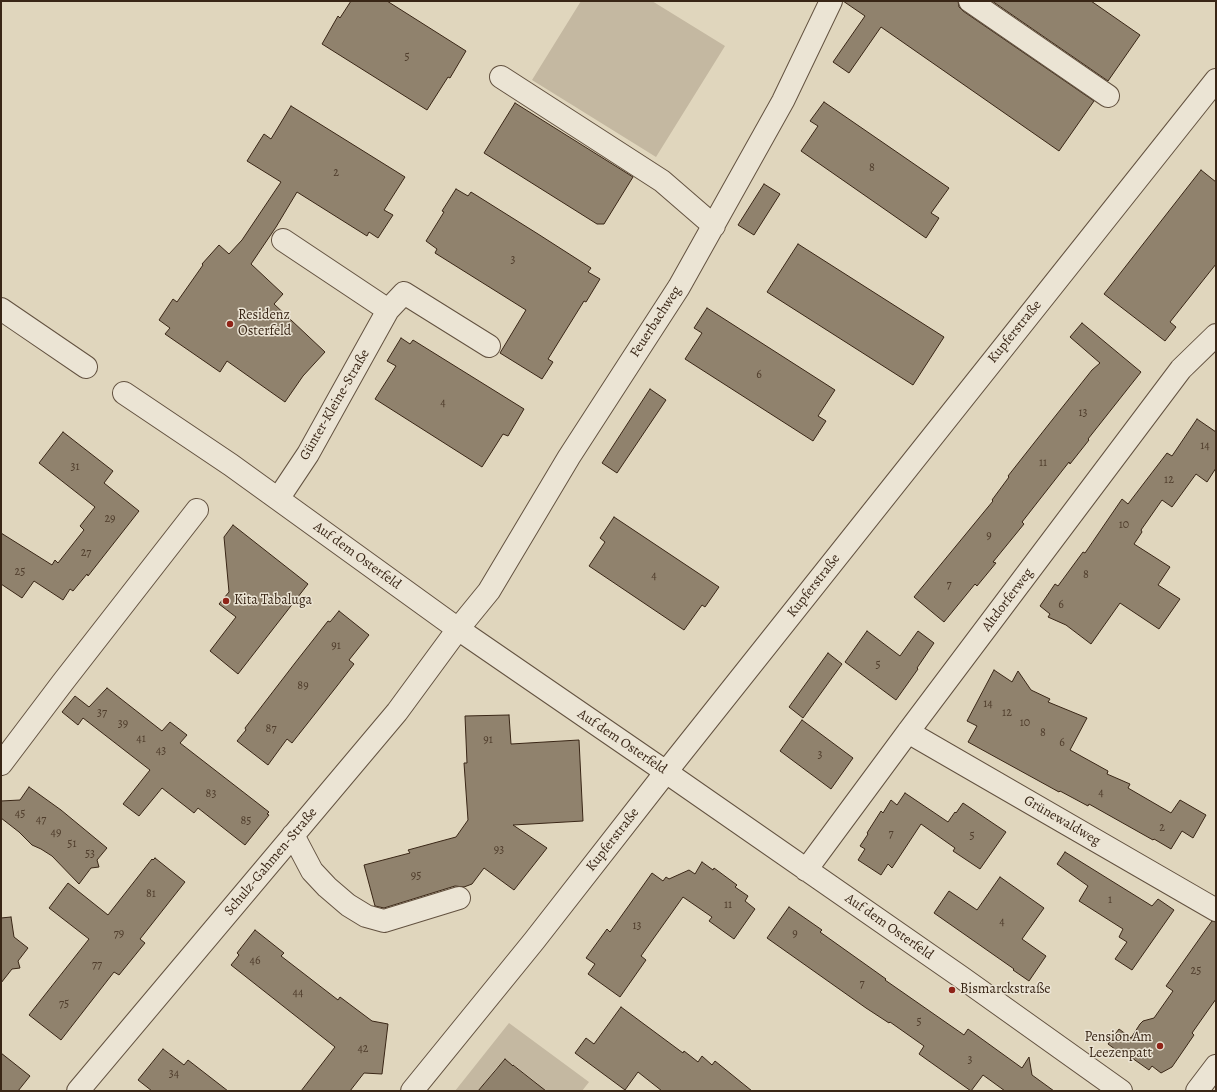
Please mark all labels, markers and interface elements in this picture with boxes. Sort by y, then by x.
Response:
house number: 5 [404,50,410,64]
house number: 8 [869,161,875,175]
house number: 2 [333,166,339,180]
house number: 3 [511,253,515,267]
street label: Feuerbachweg [627,283,685,361]
street label: Kupferstraße [985,297,1045,367]
place label: Residenz Osterfeld [238,308,291,340]
marker: Residenz Osterfeld [225,319,235,329]
street label: Günter-Kleine-Straße [296,347,374,463]
house number: 6 [756,368,762,382]
house number: 4 [440,396,446,410]
house number: 13 [1078,406,1088,420]
house number: 14 [1200,439,1210,453]
house number: 11 [1039,456,1047,470]
house number: 31 [70,460,80,474]
house number: 12 [1164,473,1174,487]
house number: 29 [104,512,116,526]
house number: 10 [1119,518,1129,532]
street label: Auf dem Osterfeld [310,519,404,593]
house number: 9 [986,529,992,543]
house number: 27 [81,546,91,560]
street label: Kupferstraße [784,551,844,621]
house number: 25 [15,565,25,579]
street label: Altdorferweg [979,565,1037,635]
house number: 8 [1083,568,1089,582]
house number: 4 [651,569,657,583]
house number: 7 [946,578,952,592]
place label: Kita Tabaluga [234,593,312,609]
marker: Kita Tabaluga [221,596,231,606]
house number: 6 [1058,598,1064,612]
house number: 91 [331,639,341,653]
house number: 5 [875,658,881,672]
house number: 89 [297,679,309,693]
house number: 14 [983,697,993,711]
house number: 37 [97,706,107,720]
street label: Auf dem Osterfeld [574,706,670,778]
house number: 12 [1002,706,1012,720]
house number: 10 [1020,716,1030,730]
house number: 39 [118,717,128,731]
house number: 87 [266,722,276,736]
house number: 8 [1040,726,1046,740]
house number: 41 [136,732,146,746]
house number: 91 [483,733,493,747]
house number: 6 [1059,736,1065,750]
house number: 43 [156,744,166,758]
house number: 3 [818,748,822,762]
house number: 4 [1098,786,1104,800]
house number: 83 [206,787,216,801]
street label: Grünewaldweg [1021,792,1103,850]
street label: Schulz-Gahmen-Straße [221,805,321,919]
street label: Kupferstraße [583,805,643,875]
house number: 45 [15,807,25,821]
house number: 47 [36,813,46,827]
house number: 85 [241,814,251,828]
house number: 2 [1159,821,1165,835]
house number: 49 [51,826,61,840]
house number: 7 [888,827,894,841]
house number: 5 [969,829,975,843]
house number: 51 [67,837,77,851]
house number: 93 [494,843,504,857]
house number: 53 [85,847,95,861]
house number: 95 [411,869,421,883]
house number: 81 [146,887,156,901]
street label: Auf dem Osterfeld [841,890,937,964]
house number: 1 [1108,893,1112,907]
house number: 11 [724,898,732,912]
house number: 4 [999,915,1005,929]
house number: 13 [632,919,642,933]
house number: 79 [114,927,124,941]
house number: 9 [792,927,798,941]
house number: 46 [250,954,260,968]
house number: 77 [92,958,102,972]
house number: 25 [1191,964,1201,978]
house number: 7 [859,977,865,991]
place label: Bismarckstraße [960,982,1051,998]
marker: Bismarckstraße [947,985,957,995]
house number: 44 [293,986,303,1000]
house number: 75 [59,997,69,1011]
house number: 5 [916,1015,922,1029]
place label: Pension Am Leezenpatt [1084,1030,1152,1062]
marker: Pension Am Leezenpatt [1155,1041,1165,1051]
house number: 42 [357,1042,369,1056]
house number: 3 [968,1053,972,1067]
house number: 34 [169,1067,179,1081]

